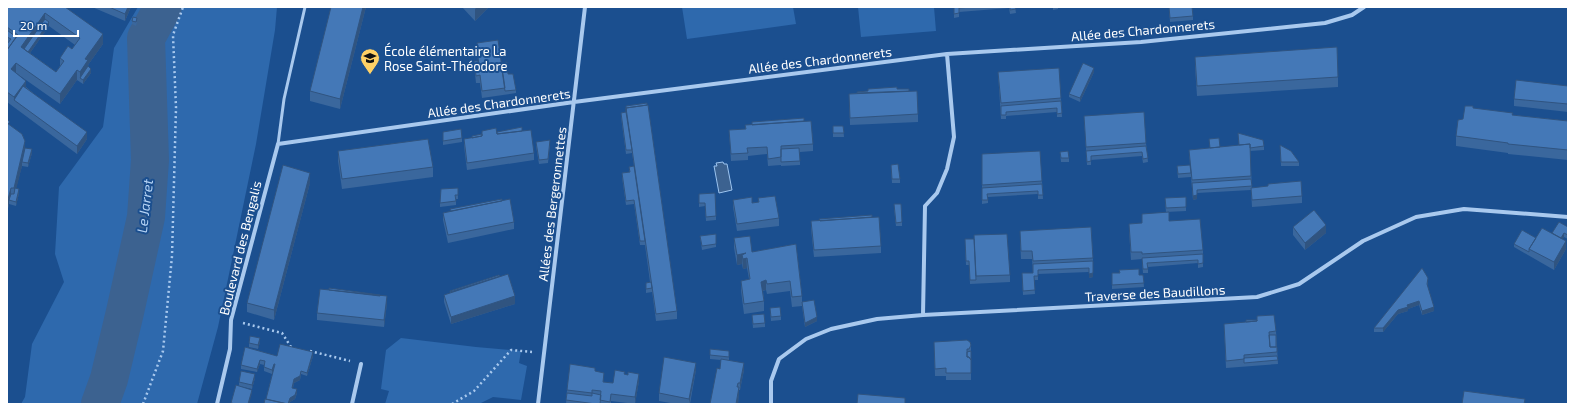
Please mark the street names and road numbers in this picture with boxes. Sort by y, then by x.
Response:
street label: Allée des Chardonnerets [1070,16,1216,44]
street label: Allée des Chardonnerets [747,43,893,77]
street label: Allée des Chardonnerets [426,85,572,121]
street label: Allées des Bergeronnettes [535,126,569,282]
street label: Boulevard des Bengalis [216,179,264,317]
street label: Traverse des Baudillons [1084,281,1226,305]

